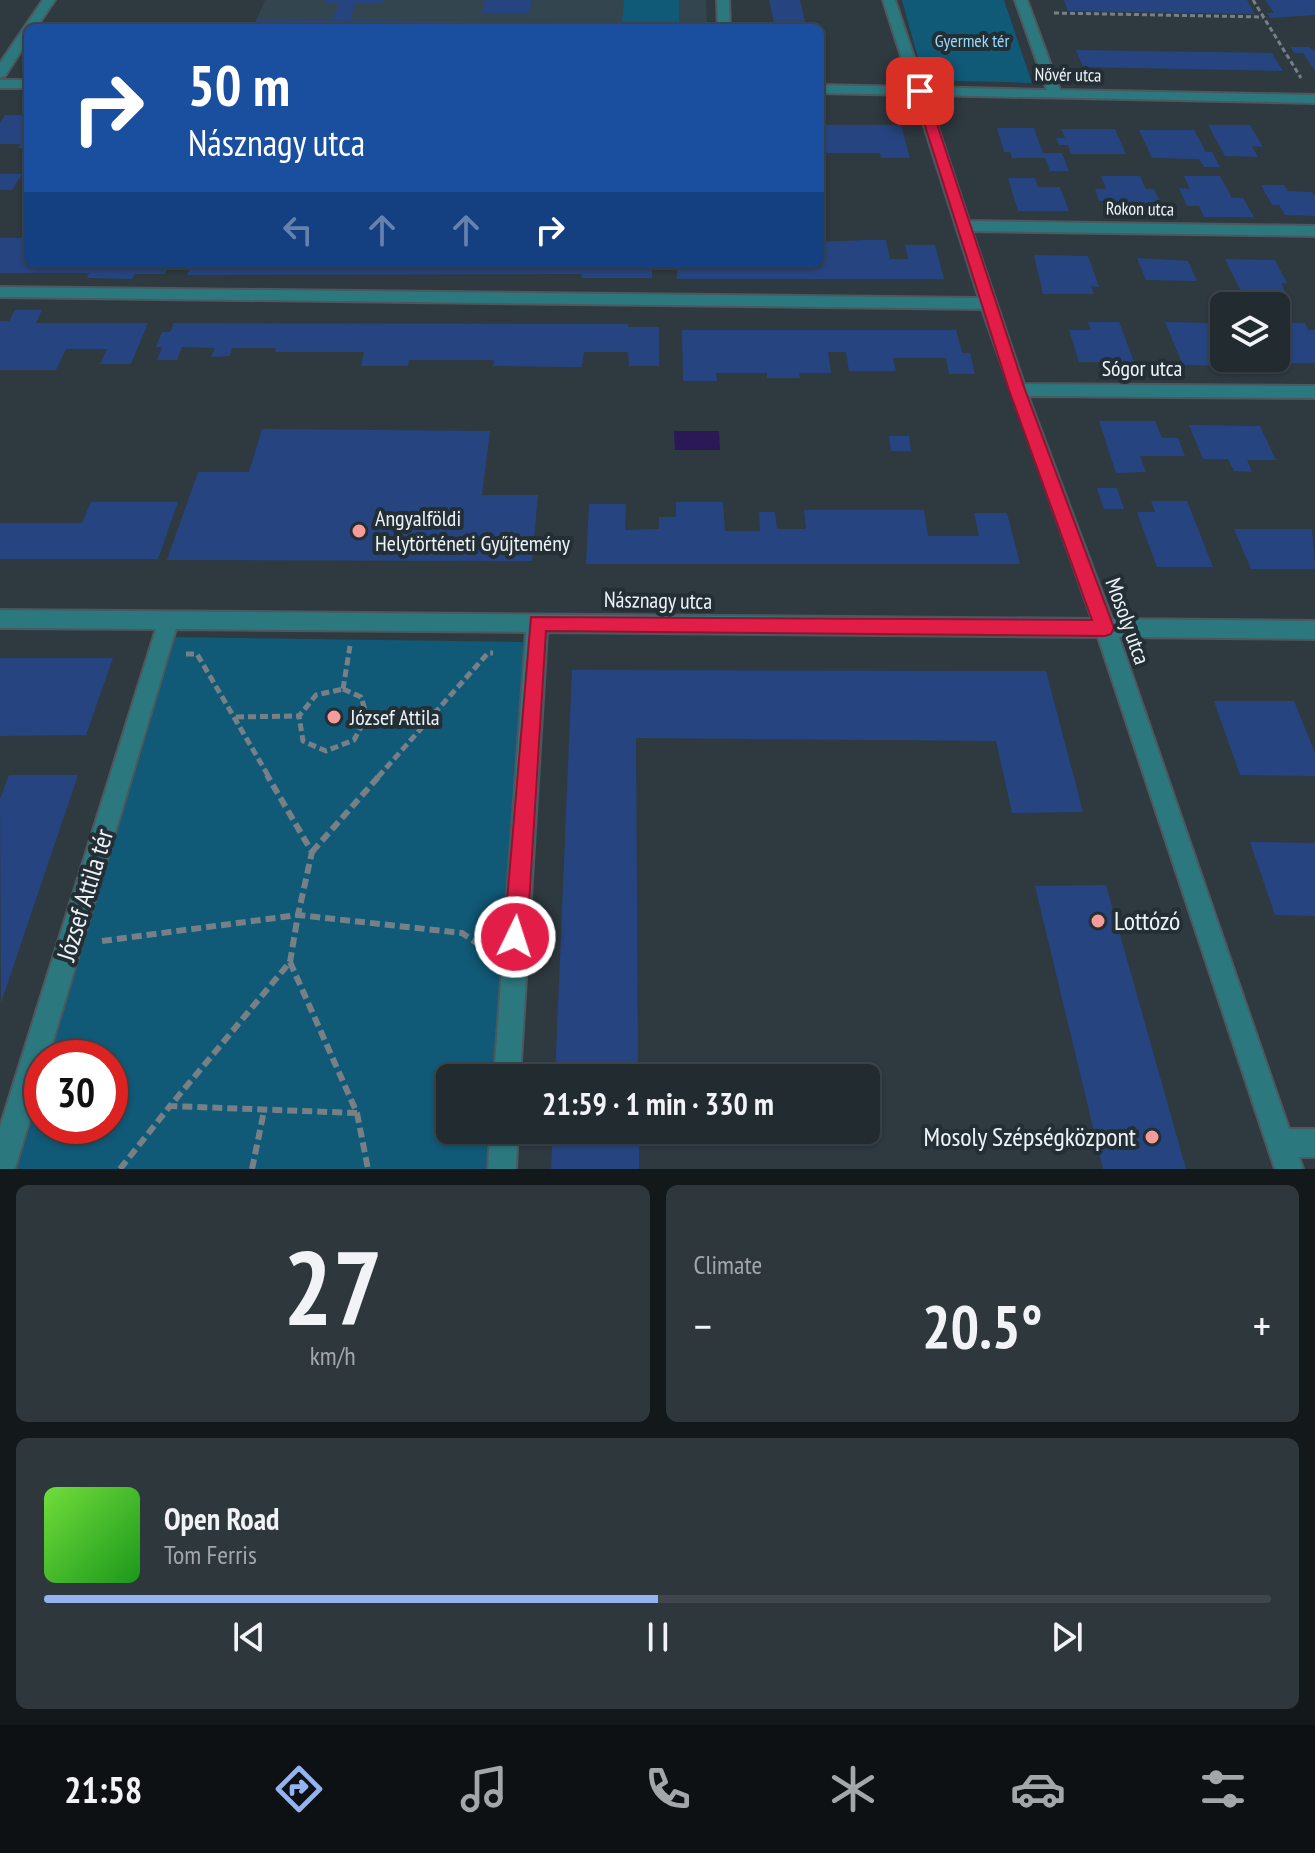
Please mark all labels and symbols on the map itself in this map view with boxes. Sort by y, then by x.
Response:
park label: Gyermek tér [935,29,1009,52]
pin [886,57,954,125]
street label: Nővér utca [1034,62,1102,87]
street label: Rokon utca [1106,196,1174,221]
street label: Sógor utca [1102,354,1182,382]
place label: Angyalföldi Helytörténeti Gyűjtemény [375,504,571,557]
marker: Angyalföldi Helytörténeti Gyűjtemény [350,522,368,540]
street label: Mosoly utca [1099,574,1157,668]
street label: Násznagy utca [604,585,712,615]
place label: József Attila [349,703,440,731]
marker: József Attila [325,708,343,726]
street label: József Attila tér [49,825,120,966]
position arrow [473,895,557,979]
place label: Lottózó [1114,904,1180,937]
marker: Lottózó [1089,912,1107,930]
speed limit sign: 30 [24,1040,128,1144]
place label: Mosoly Szépségközpont [924,1120,1136,1153]
marker: Mosoly Szépségközpont [1143,1128,1161,1146]

